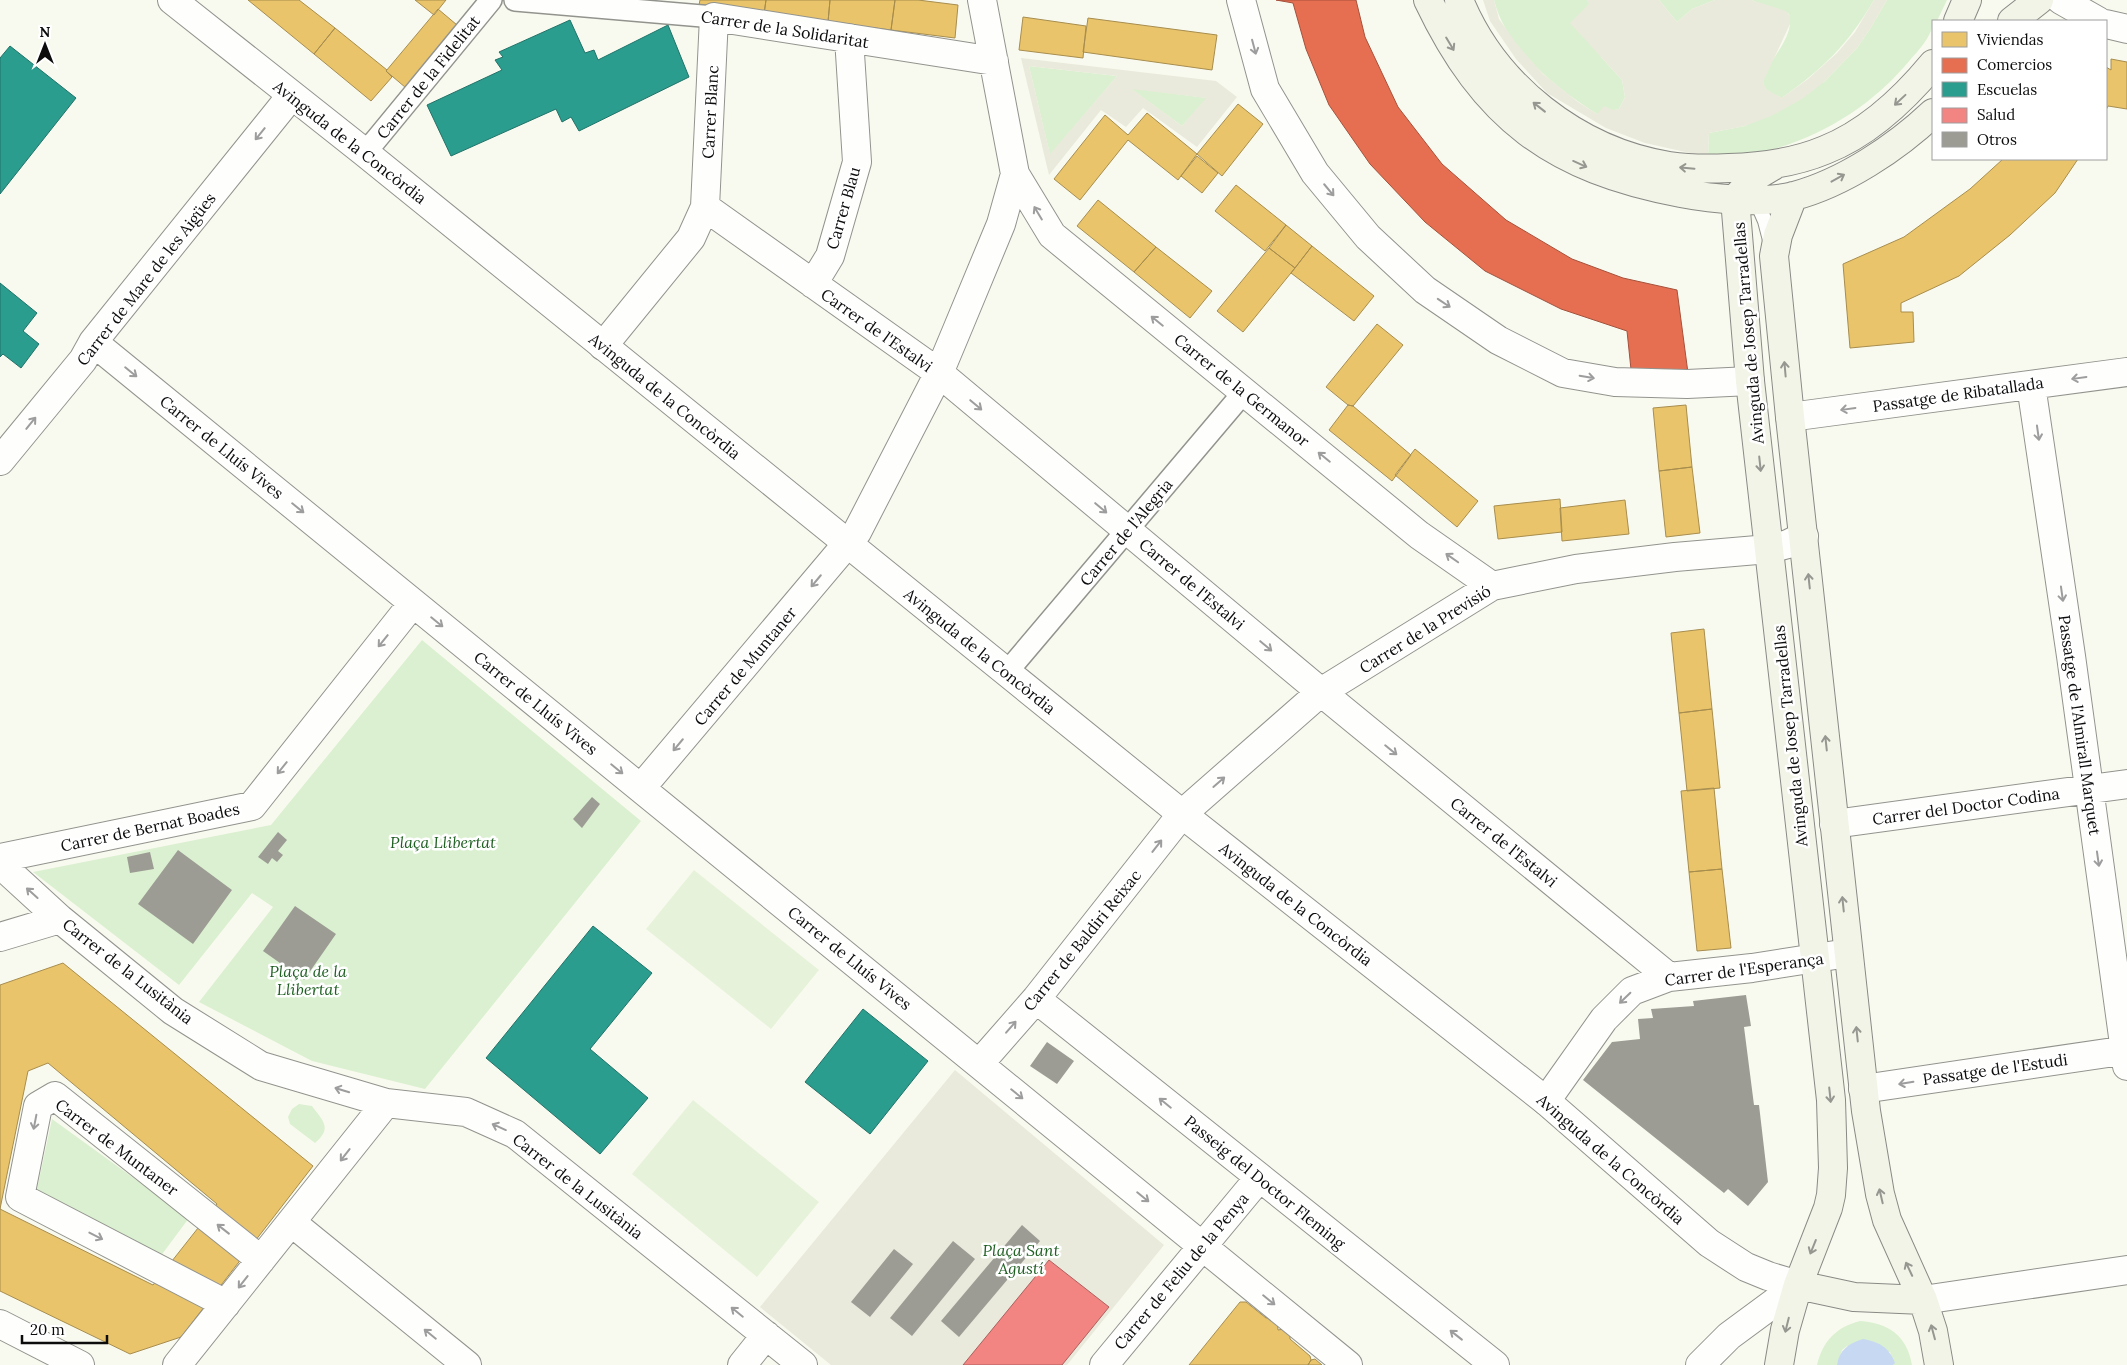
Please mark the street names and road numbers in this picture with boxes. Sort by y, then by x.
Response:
street label: Carrer de la Solidaritat [700,6,871,52]
street label: Carrer de la Fidelitat [372,11,485,143]
street label: Carrer Blanc [698,65,722,159]
street label: Avinguda de la Concòrdia [269,75,431,208]
street label: Carrer Blau [822,164,864,252]
street label: Carrer de Mare de les Aigües [72,188,220,370]
street label: Avinguda de Josep Tarradellas [1728,221,1768,446]
street label: Carrer de l'Estalvi [817,284,937,376]
street label: Avinguda de la Concòrdia [585,328,745,463]
street label: Carrer de la Germanor [1170,329,1314,451]
street label: Passatge de Ribatallada [1871,372,2045,416]
street label: Carrer de Lluís Vives [156,391,288,503]
street label: Carrer de l'Alegria [1075,474,1177,590]
street label: Carrer de l'Estalvi [1135,534,1249,634]
street label: Carrer de la Previsió [1356,580,1494,678]
street label: Avinguda de la Concòrdia [900,583,1060,718]
street label: Carrer de Muntaner [689,602,801,730]
street label: Passatge de l'Almirall Marquet [2055,613,2105,837]
street label: Avinguda de Josep Tarradellas [1768,624,1812,849]
street label: Carrer de Lluís Vives [470,647,602,759]
street label: Carrer del Doctor Codina [1871,783,2061,829]
street label: Carrer de l'Estalvi [1446,793,1562,891]
street label: Carrer de Bernat Boades [59,798,241,856]
street label: Avinguda de la Concòrdia [1215,837,1377,970]
street label: Carrer de Baldiri Reixac [1019,865,1145,1015]
street label: Carrer de Lluís Vives [784,902,916,1014]
street label: Carrer de la Lusitània [59,914,197,1028]
street label: Carrer de l'Esperança [1663,948,1825,990]
street label: Passatge de l'Estudi [1921,1049,2069,1089]
street label: Avinguda de la Concòrdia [1532,1089,1689,1229]
street label: Carrer de Muntaner [51,1094,183,1200]
street label: Passeig del Doctor Fleming [1181,1111,1350,1254]
street label: Carrer de la Lusitània [509,1129,647,1243]
street label: Carrer de Feliu de la Penya [1109,1188,1253,1354]

